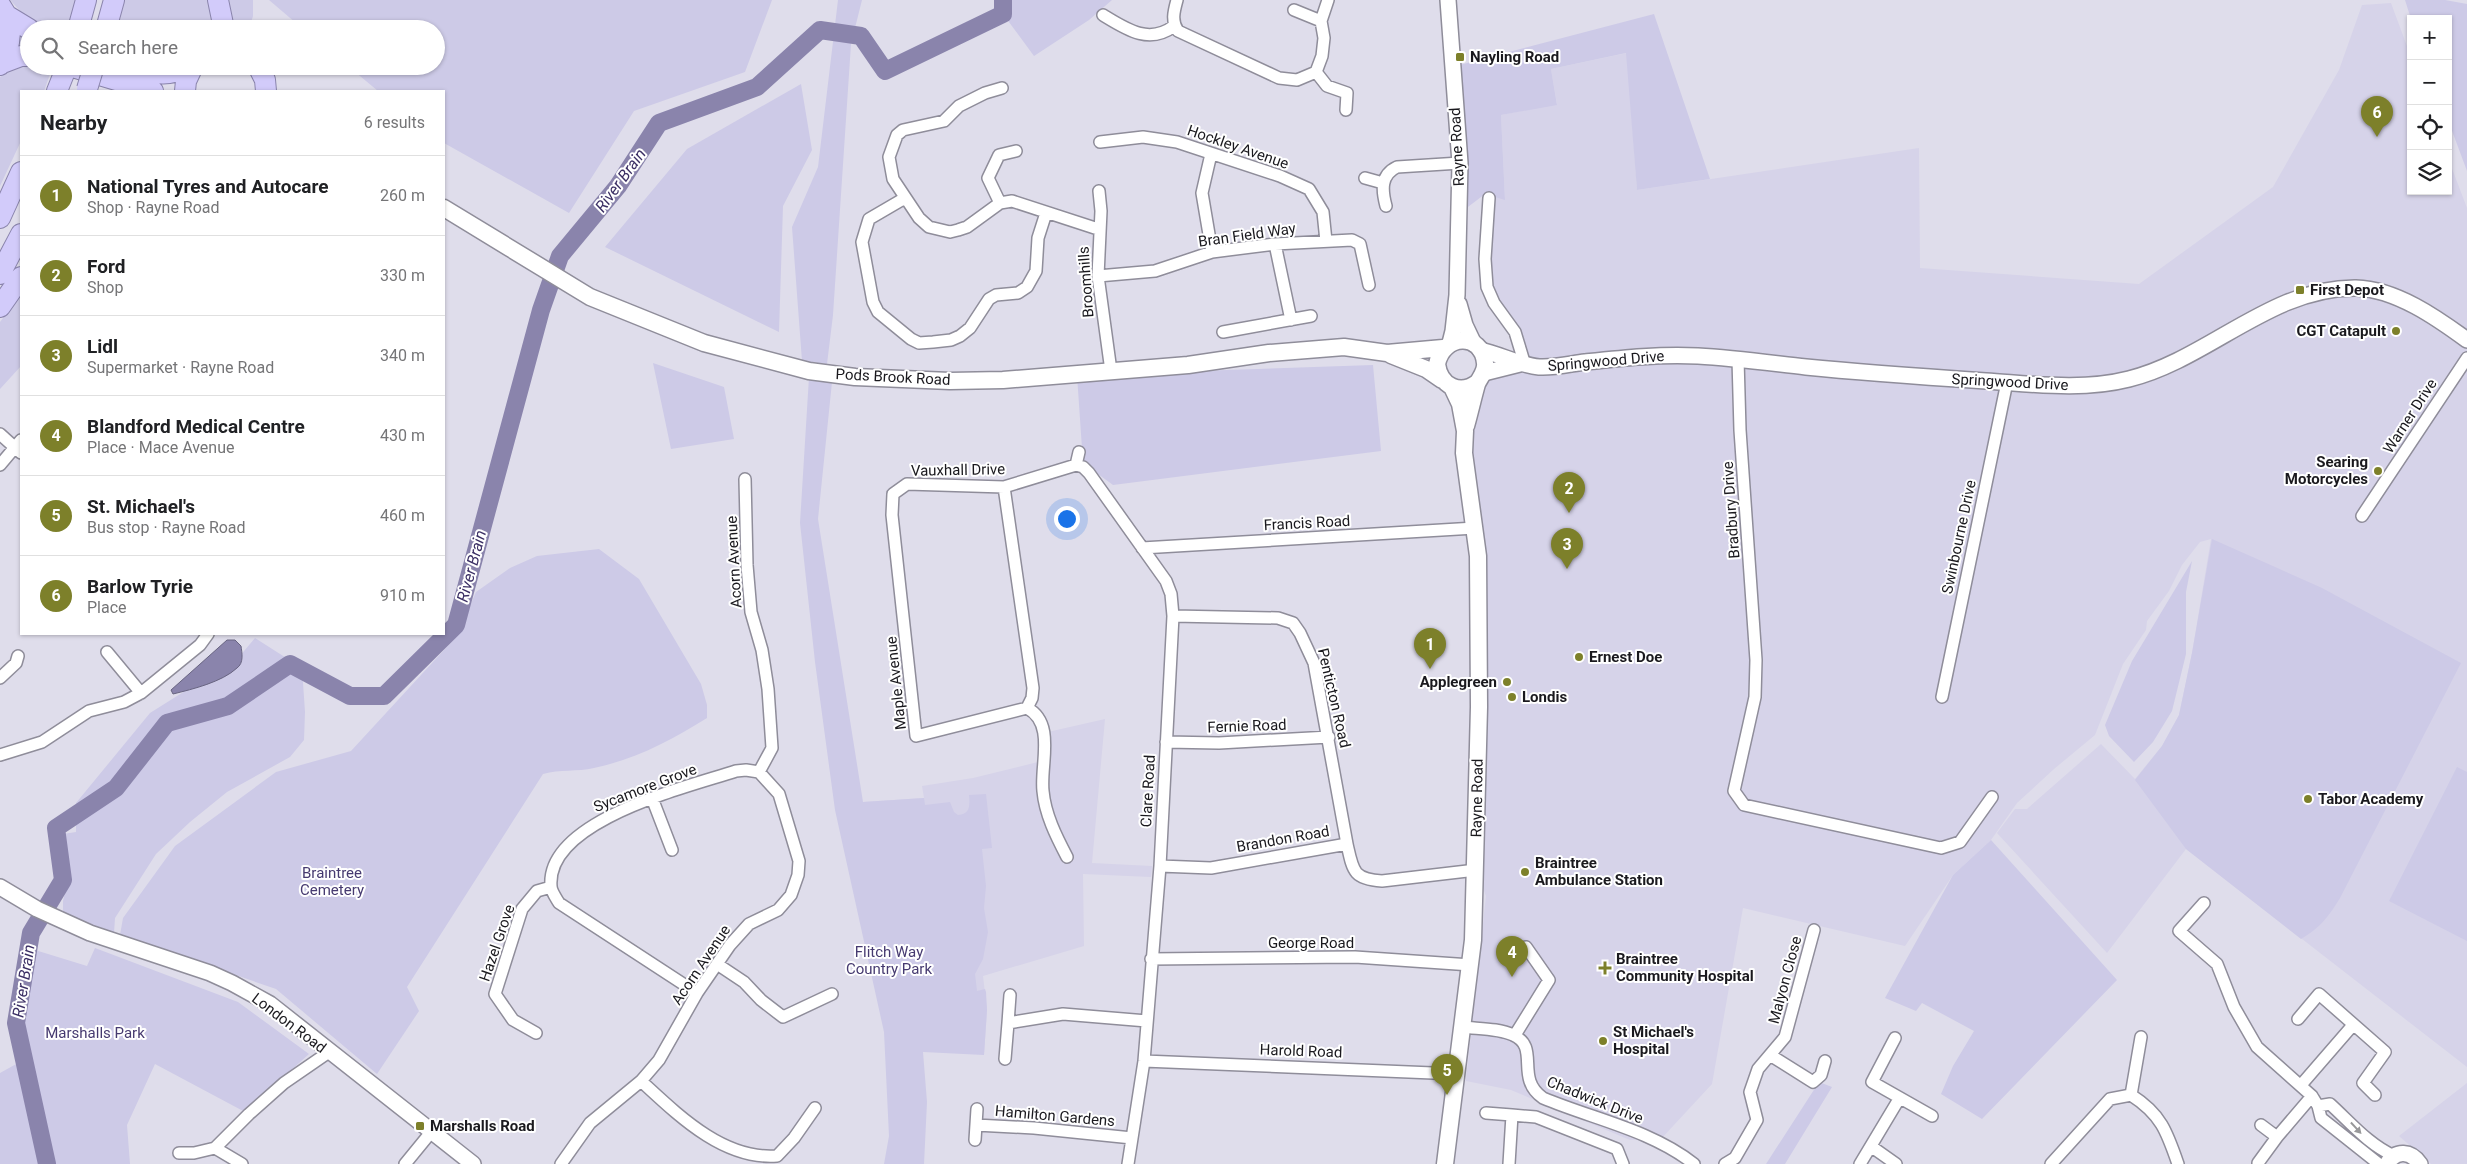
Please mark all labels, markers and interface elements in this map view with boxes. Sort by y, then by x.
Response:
map controls [2407,15,2452,195]
button: + [2407,15,2452,60]
search box [20,20,445,75]
icon: search [38,34,66,62]
text: Search here [78,36,178,59]
place label: Nayling Road [1470,48,1559,66]
marker: Nayling Road [1454,51,1466,63]
button: − [2407,60,2452,105]
pin: 6 [2361,96,2393,137]
button: locate [2407,105,2452,150]
street label: Rayne Road [1446,107,1468,187]
text: Nearby [40,111,107,135]
text: 6 results [364,113,425,132]
street label: Hockley Avenue [1185,121,1291,173]
water label: River Brain [591,145,650,216]
button: layers [2407,150,2452,195]
text: National Tyres and Autocare [87,175,329,198]
text: 1 [51,186,61,205]
text: 260 m [380,186,425,205]
text: Shop · Rayne Road [87,198,220,217]
street label: Bran Field Way [1197,219,1297,251]
street label: Broomhills [1075,246,1097,318]
text: Ford [87,255,125,278]
text: 2 [51,266,61,285]
text: 330 m [380,266,425,285]
text: Shop [87,278,123,297]
place label: First Depot [2310,281,2384,299]
marker: First Depot [2294,284,2306,296]
place label: CGT Catapult [2297,322,2386,340]
marker: CGT Catapult [2390,325,2402,337]
text: Lidl [87,335,118,358]
text: 3 [51,346,61,365]
text: 340 m [380,346,425,365]
street label: Springwood Drive [1547,347,1665,375]
text: Supermarket · Rayne Road [87,358,274,377]
street label: Pods Brook Road [835,365,951,389]
street label: Springwood Drive [1951,370,2069,394]
street label: Warner Drive [2379,375,2441,457]
text: Blandford Medical Centre [87,415,305,438]
text: 4 [51,426,61,445]
text: 430 m [380,426,425,445]
text: Place · Mace Avenue [87,438,234,457]
place label: Searing Motorcycles [2285,453,2368,488]
street label: Vauxhall Drive [911,460,1005,480]
street label: Bradbury Drive [1719,461,1743,559]
marker: Searing Motorcycles [2372,465,2384,477]
pin: 2 [1553,472,1585,513]
street label: Swinbourne Drive [1938,478,1980,596]
text: St. Michael's [87,495,195,518]
text: 5 [51,506,61,525]
text: 460 m [380,506,425,525]
your location [1054,506,1080,532]
street label: Francis Road [1263,512,1351,534]
street label: Acorn Avenue [723,515,745,609]
text: Bus stop · Rayne Road [87,518,246,537]
water label: River Brain [453,528,490,604]
pin: 3 [1551,528,1583,569]
text: Barlow Tyrie [87,575,193,598]
text: 6 [51,586,61,605]
text: 910 m [380,586,425,605]
text: Place [87,598,127,617]
pin: 1 [1414,628,1446,669]
street label: Maple Avenue [882,635,910,731]
street label: Penticton Road [1314,646,1354,750]
place label: Ernest Doe [1589,648,1662,666]
marker: Ernest Doe [1573,651,1585,663]
place label: Applegreen [1420,673,1497,691]
marker: Applegreen [1501,676,1513,688]
place label: Londis [1522,688,1567,706]
marker: Londis [1506,691,1518,703]
street label: Fernie Road [1207,716,1287,736]
street label: Clare Road [1137,754,1159,828]
street label: Rayne Road [1467,758,1487,838]
street label: Sycamore Grove [591,760,699,816]
place label: Tabor Academy [2318,790,2424,808]
marker: Tabor Academy [2302,793,2314,805]
street label: Brandon Road [1235,822,1331,856]
place label: Braintree Ambulance Station [1535,854,1663,889]
park label: Braintree Cemetery [300,864,364,899]
marker: Braintree Ambulance Station [1519,866,1531,878]
street label: Hazel Grove [475,902,519,984]
street label: Acorn Avenue [668,922,734,1008]
street label: George Road [1268,934,1354,952]
street label: Malyon Close [1765,934,1805,1026]
pin: 4 [1496,936,1528,977]
water label: River Brain [8,943,39,1019]
park label: Flitch Way Country Park [846,943,932,978]
place label: Braintree Community Hospital [1616,950,1754,985]
marker: Braintree Community Hospital [1598,961,1612,975]
street label: London Road [248,989,330,1057]
place label: St Michael's Hospital [1613,1023,1694,1058]
park label: Marshalls Park [45,1024,145,1042]
marker: St Michael's Hospital [1597,1035,1609,1047]
street label: Harold Road [1259,1041,1343,1061]
pin: 5 [1431,1054,1463,1095]
street label: Chadwick Drive [1544,1072,1646,1128]
street label: Hamilton Gardens [994,1102,1116,1130]
place label: Marshalls Road [430,1117,535,1135]
marker: Marshalls Road [414,1120,426,1132]
one-way arrow [2351,1122,2362,1135]

